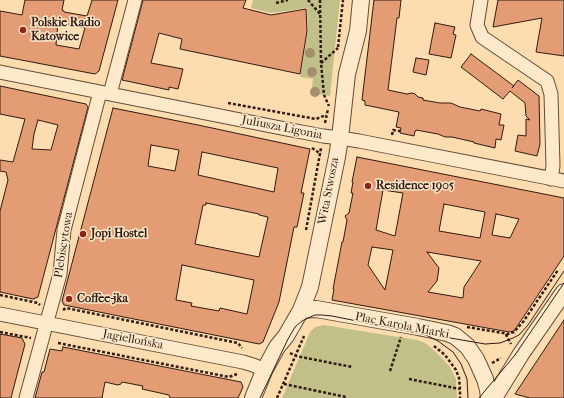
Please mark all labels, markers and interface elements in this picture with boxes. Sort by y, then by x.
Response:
place label: Polskie Radio Katowice [31,16,100,44]
marker: Polskie Radio Katowice [18,25,28,35]
street label: Juliusza Ligonia [241,113,323,143]
street label: Wita Stwosza [315,156,343,226]
place label: Residence 1905 [376,179,454,193]
marker: Residence 1905 [363,181,373,191]
street label: Plebiscytowa [52,211,76,279]
place label: Jopi Hostel [91,227,147,241]
marker: Jopi Hostel [78,229,88,239]
place label: Coffee-jka [77,292,128,306]
marker: Coffee-jka [64,294,74,304]
street label: Plac Karola Miarki [354,310,450,342]
street label: Jagiellońska [102,327,164,353]

